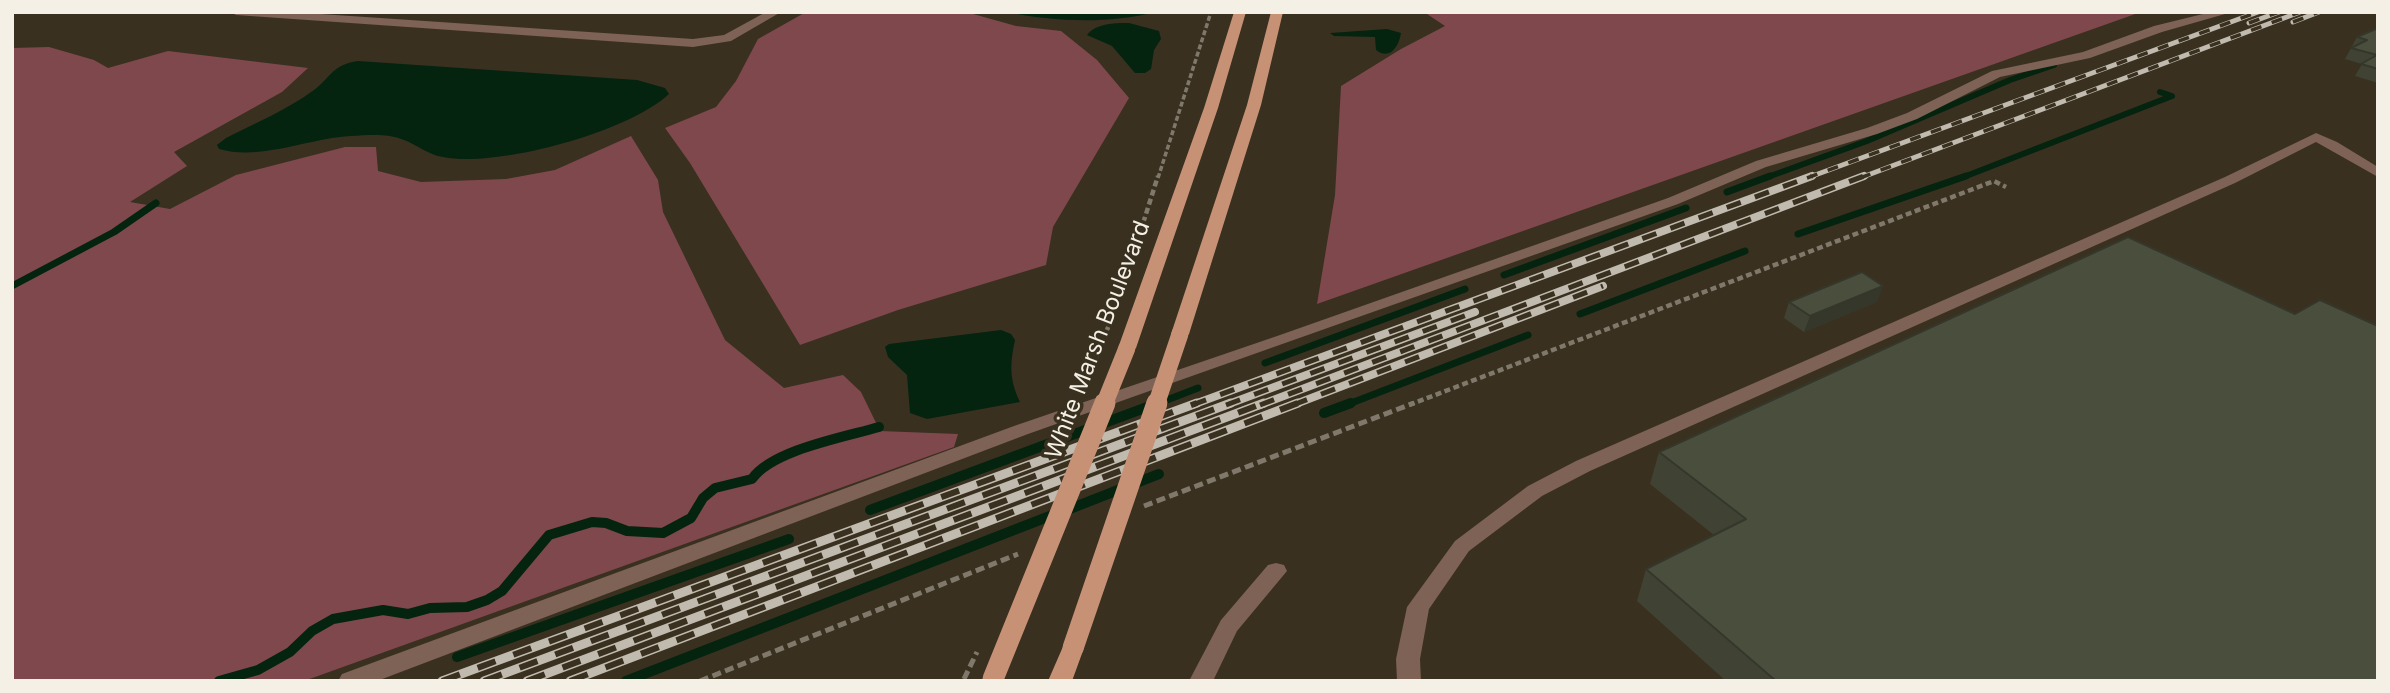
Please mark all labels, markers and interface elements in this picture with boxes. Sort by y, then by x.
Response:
street label: White Marsh Boulevard [1040,217,1156,463]

